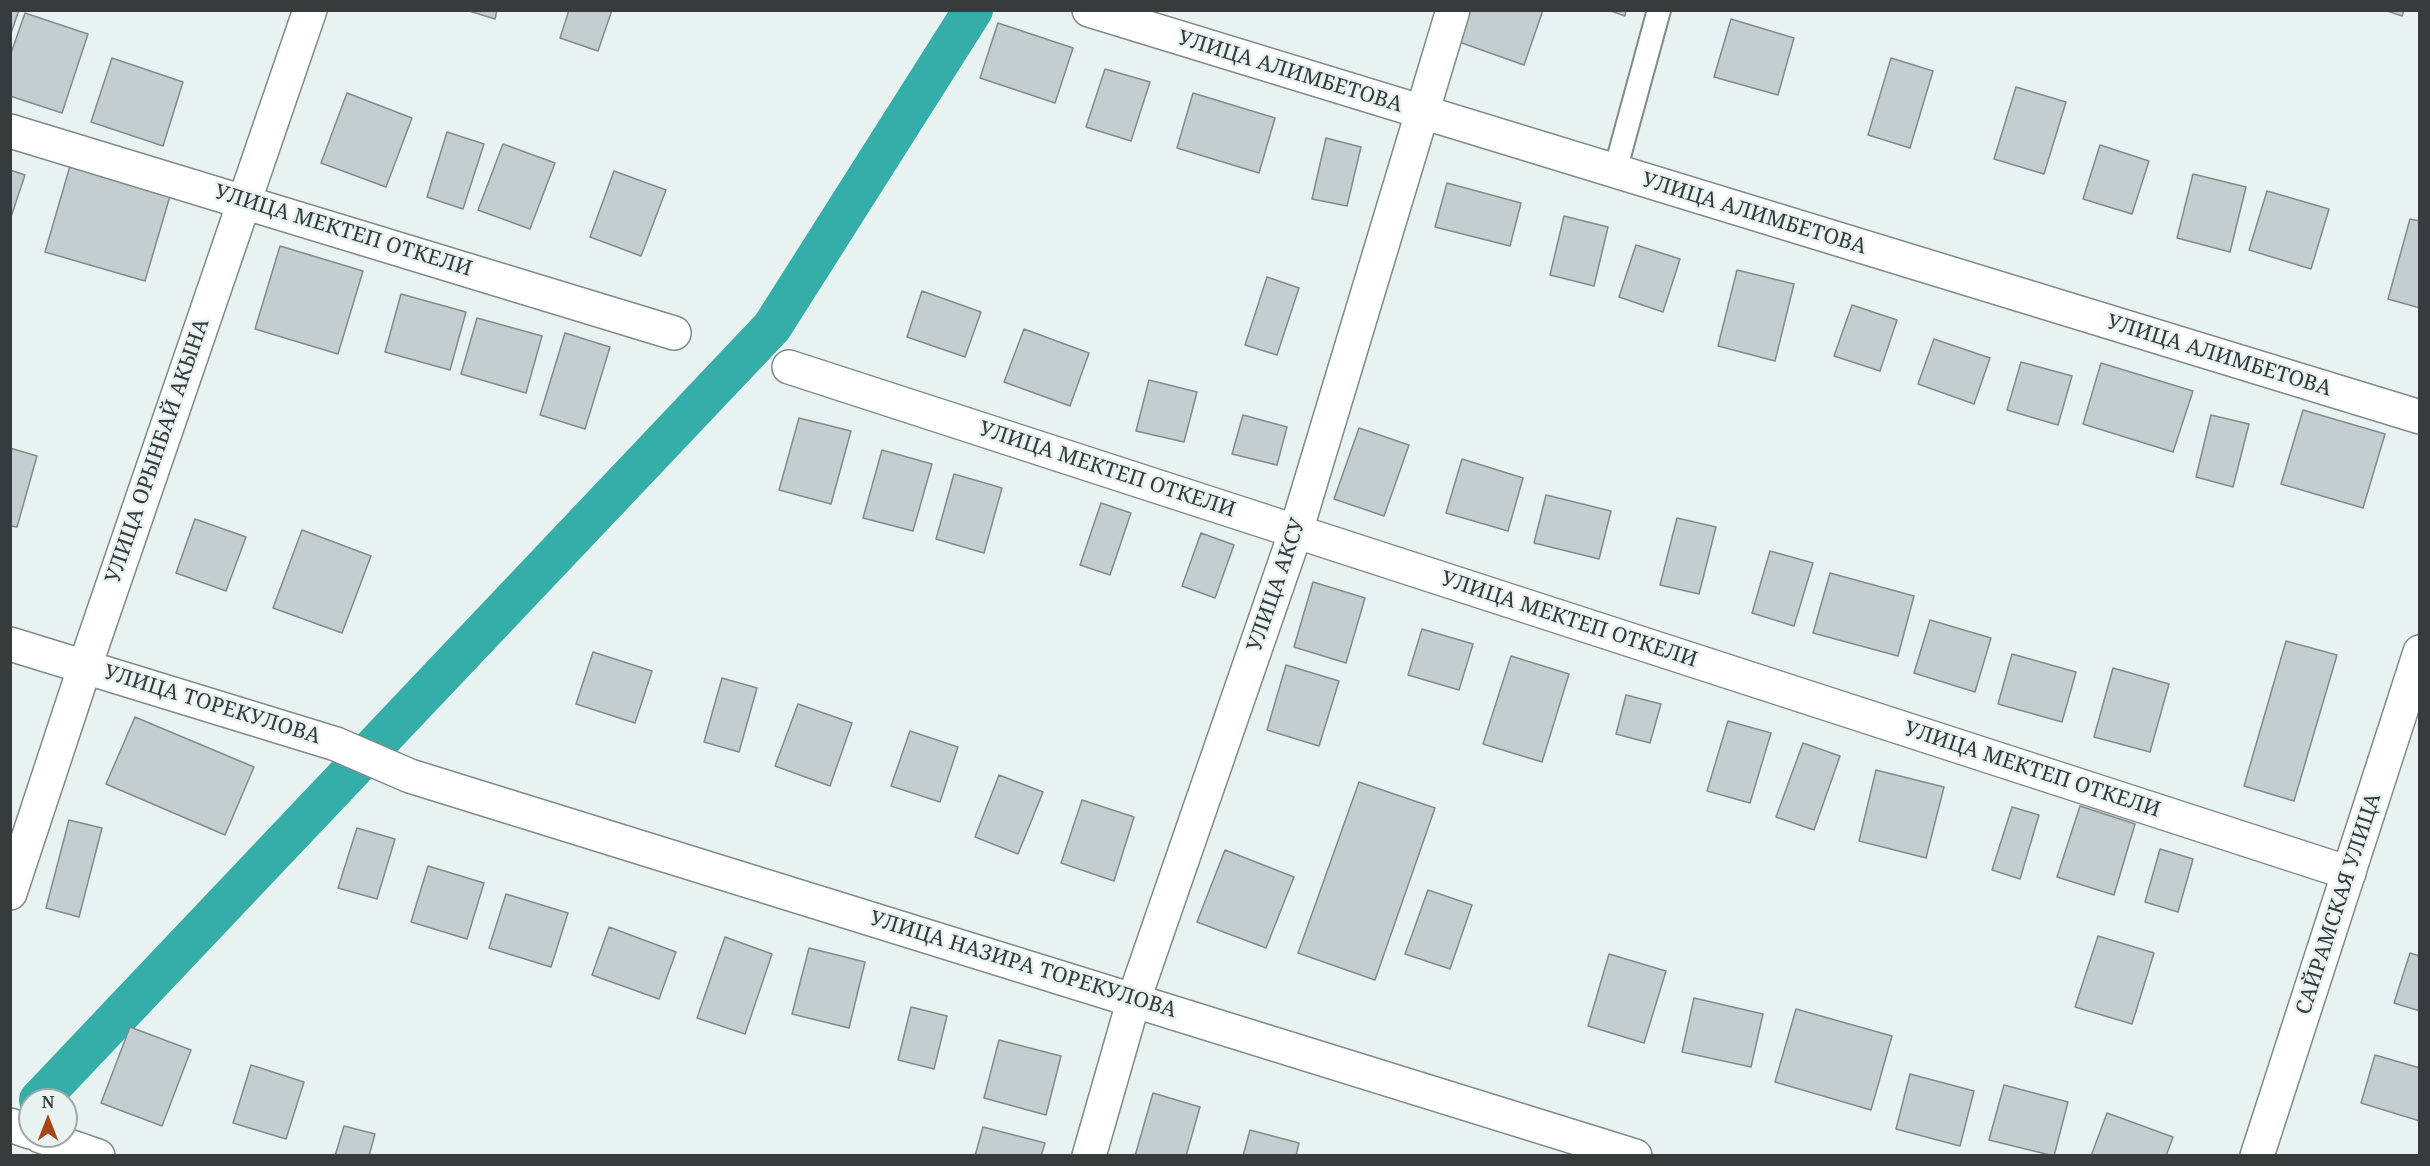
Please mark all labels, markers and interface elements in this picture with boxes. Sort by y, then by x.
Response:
street label: УЛИЦА АЛИМБЕТОВА [1175,26,1405,118]
street label: УЛИЦА АЛИМБЕТОВА [1639,168,1869,260]
street label: УЛИЦА МЕКТЕП ОТКЕЛИ [211,180,475,282]
street label: УЛИЦА АЛИМБЕТОВА [2104,310,2334,402]
street label: УЛИЦА ОРЫНБАЙ АКЫНА [101,316,215,586]
street label: УЛИЦА МЕКТЕП ОТКЕЛИ [976,417,1238,523]
street label: УЛИЦА АКСУ [1242,515,1312,655]
street label: УЛИЦА МЕКТЕП ОТКЕЛИ [1438,567,1700,673]
street label: УЛИЦА ТОРЕКУЛОВА [101,660,323,750]
street label: УЛИЦА МЕКТЕП ОТКЕЛИ [1901,717,2163,823]
street label: САЙРАМСКАЯ УЛИЦА [2291,790,2387,1018]
street label: УЛИЦА НАЗИРА ТОРЕКУЛОВА [867,906,1179,1024]
north arrow [18,1088,78,1148]
text: N [42,1091,54,1113]

